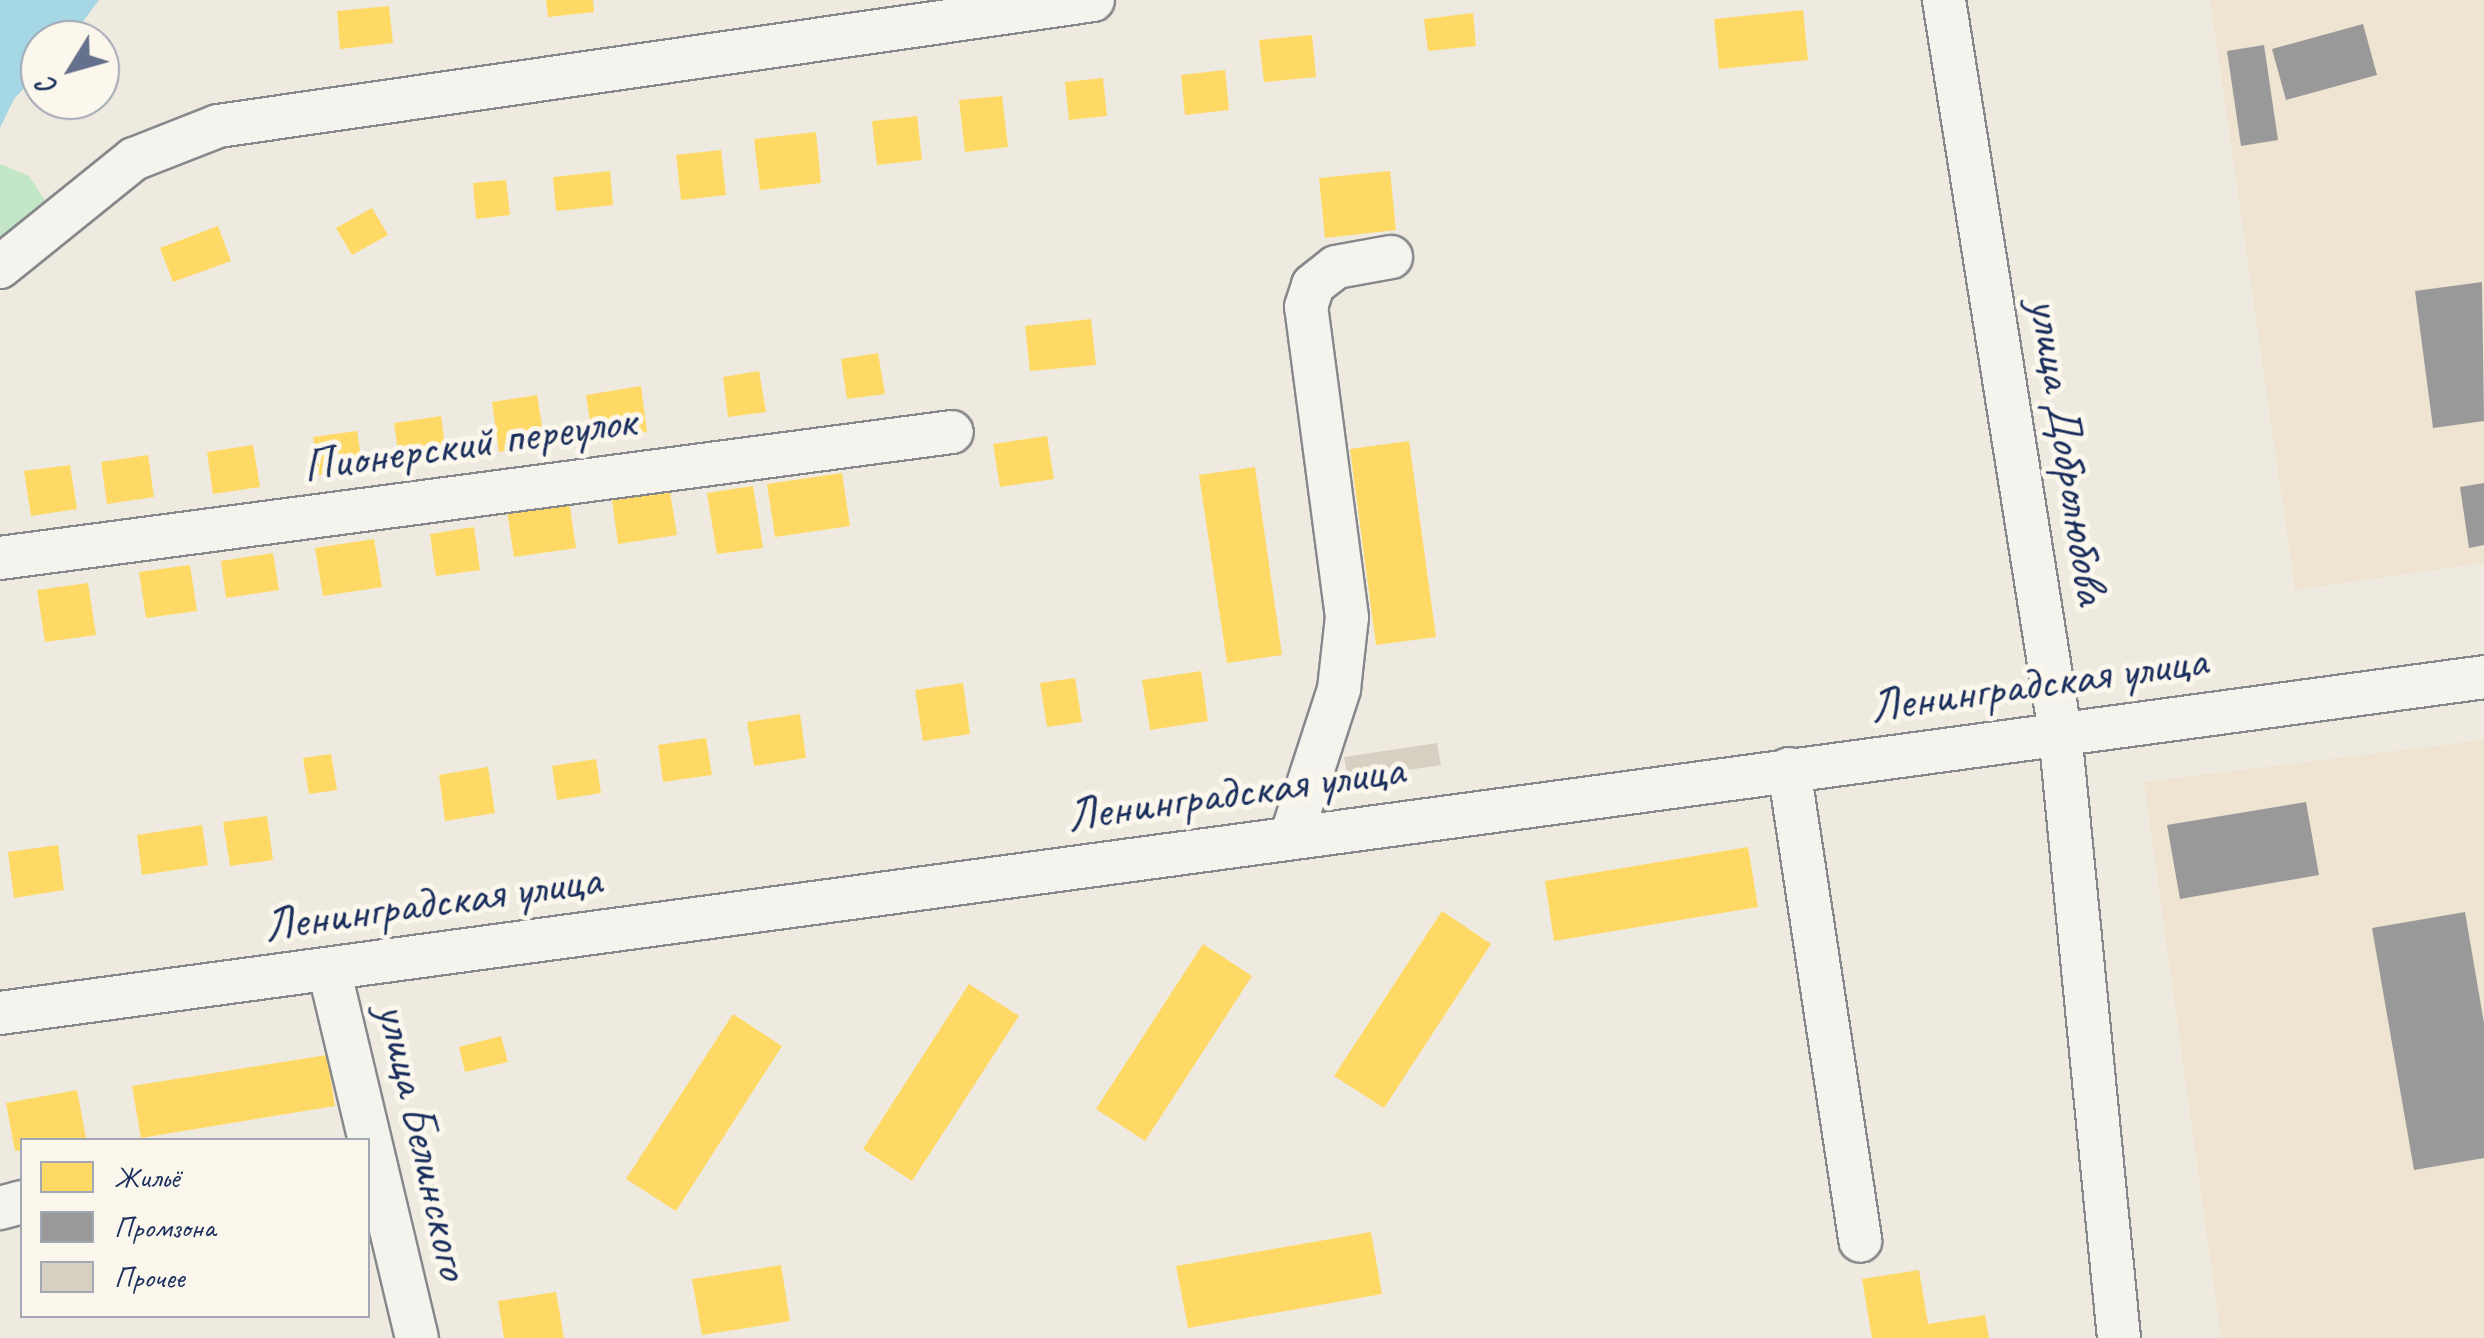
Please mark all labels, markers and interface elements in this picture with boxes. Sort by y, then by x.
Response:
north arrow [20,20,120,120]
text: С [29,71,65,103]
street label: улица Добролюбова [2016,293,2122,609]
street label: Пионерский переулок [299,391,639,495]
street label: Ленинградская улица [1863,630,2213,736]
street label: Ленинградская улица [1060,739,1410,845]
street label: Ленинградская улица [257,849,607,955]
street label: улица Белинского [364,996,484,1286]
legend [20,1138,370,1318]
text: Жильё [114,1158,179,1196]
text: Промзона [114,1208,215,1246]
text: Прочее [114,1258,185,1296]

